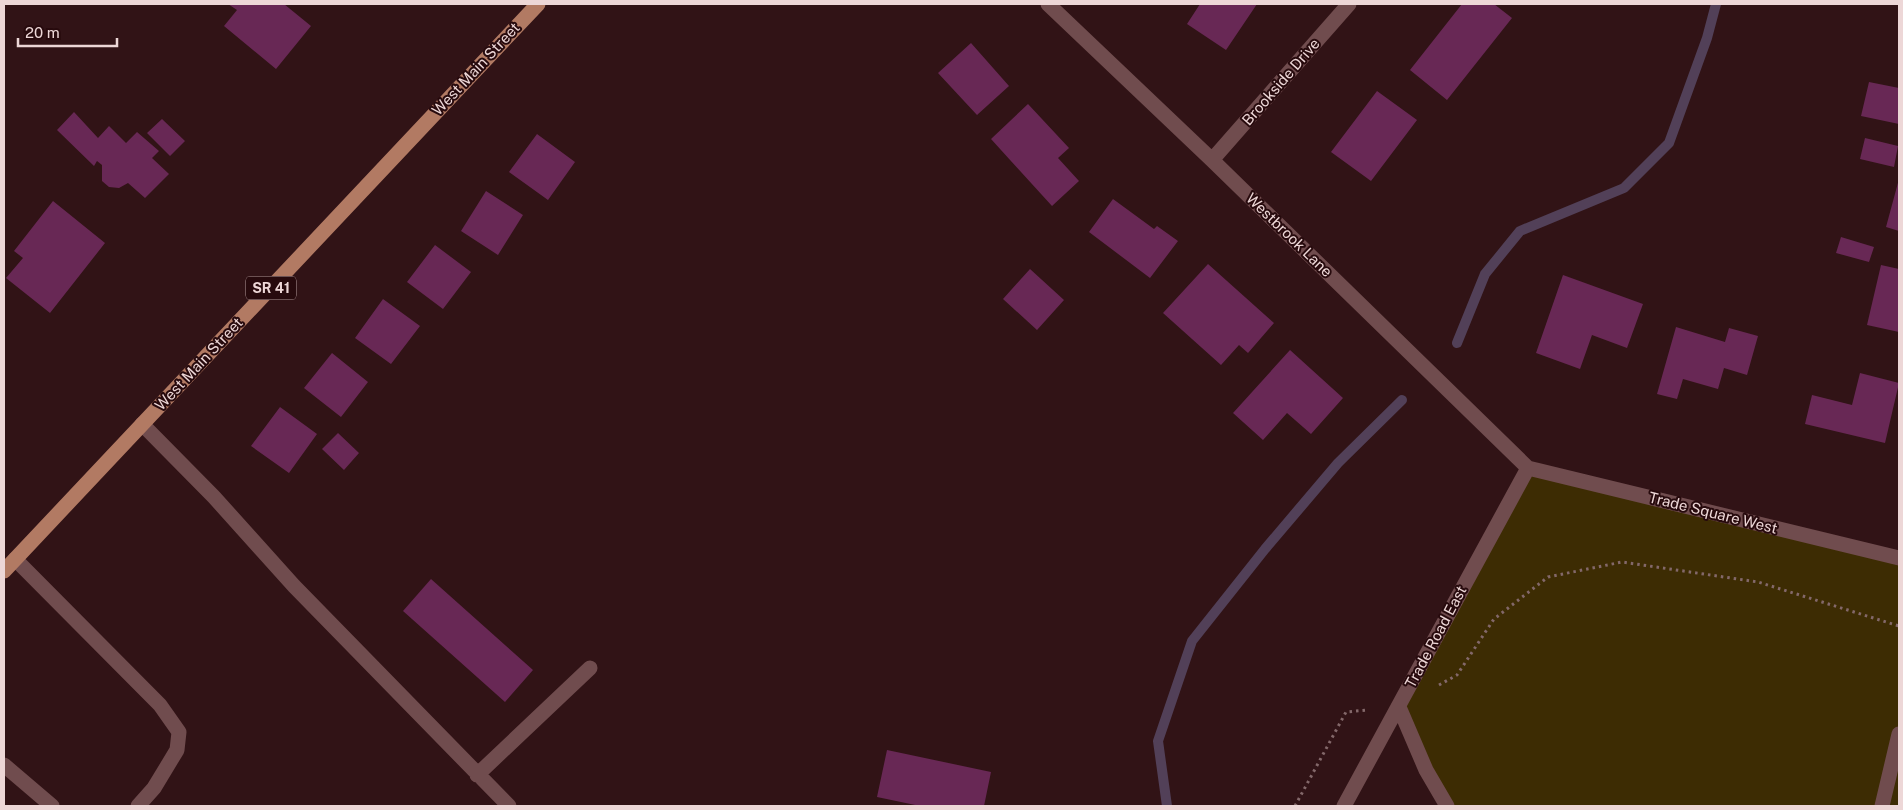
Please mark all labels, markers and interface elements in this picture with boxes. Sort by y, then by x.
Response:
scale bar [18,15,116,47]
street label: West Main Street [428,19,523,118]
text: 20 m [25,24,60,41]
street label: Brookside Drive [1238,35,1323,128]
street label: Westbrook Lane [1243,189,1336,280]
road number: SR 41 [246,276,296,300]
street label: West Main Street [151,314,246,413]
street label: Trade Square West [1647,488,1779,537]
street label: Trade Road East [1401,583,1470,691]

